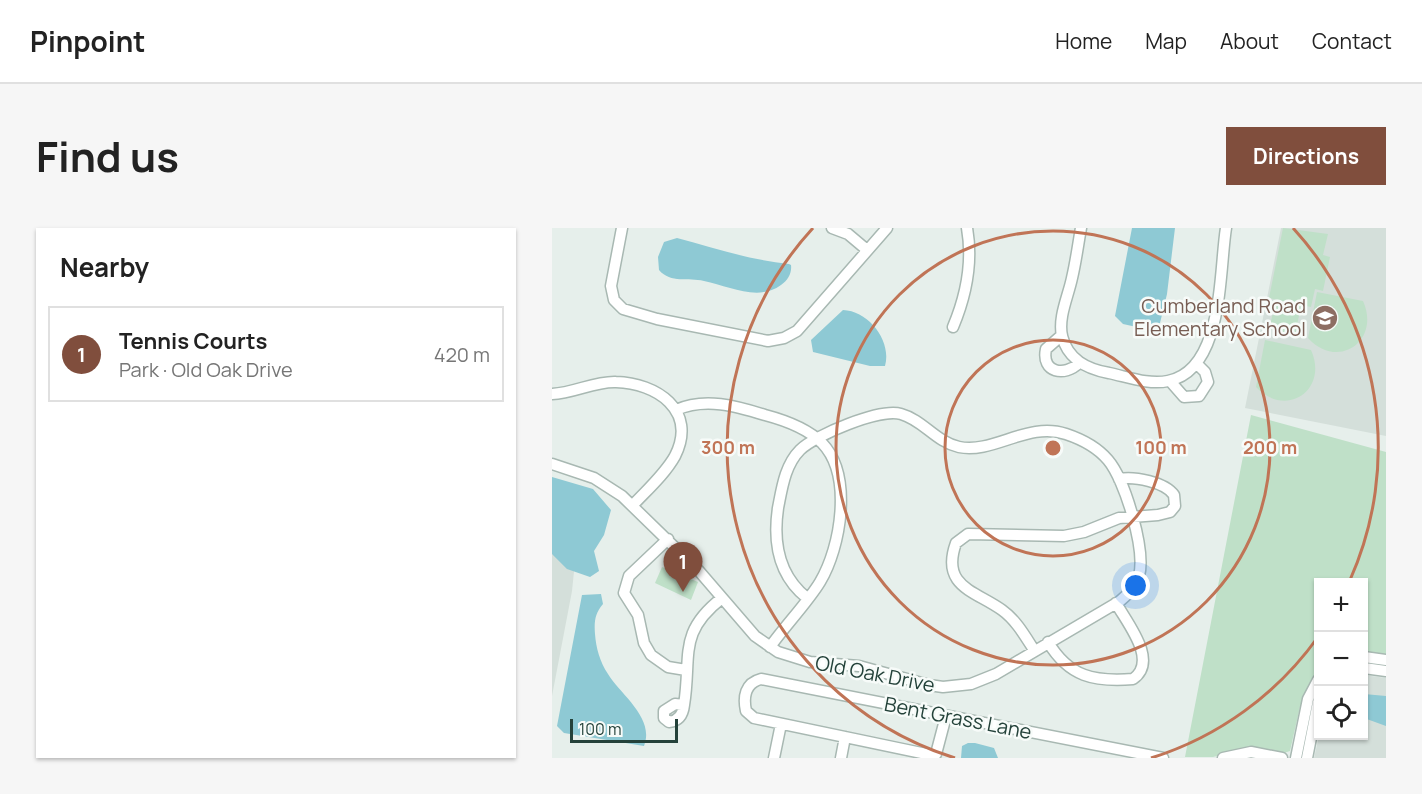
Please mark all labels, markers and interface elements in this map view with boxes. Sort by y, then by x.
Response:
text: Pinpoint [30,22,145,60]
text: Home [1055,27,1112,55]
text: Map [1145,27,1187,55]
text: About [1220,27,1279,55]
text: Contact [1312,27,1392,55]
text: Find us [36,127,179,185]
button: Directions [1226,127,1386,185]
text: Nearby [60,249,149,285]
place label: Cumberland Road Elementary School [1134,292,1306,342]
school or university icon: Cumberland Road Elementary School [1310,303,1340,333]
text: Tennis Courts [119,326,267,356]
text: 1 [77,341,86,368]
text: 420 m [434,341,490,368]
text: Park · Old Oak Drive [119,356,293,383]
text: 300 m [701,435,755,459]
text: 100 m [1135,435,1187,459]
text: 200 m [1243,435,1297,459]
centre of rings [1043,438,1063,458]
pin: 1 [664,542,702,592]
your location [1121,571,1150,600]
map controls [1314,578,1368,740]
button: + [1314,578,1368,632]
button: − [1314,632,1368,686]
street label: Old Oak Drive [813,649,937,698]
button: locate [1314,686,1368,740]
street label: Bent Grass Lane [882,690,1034,745]
scale bar [570,716,678,744]
text: 100 m [579,718,622,740]

